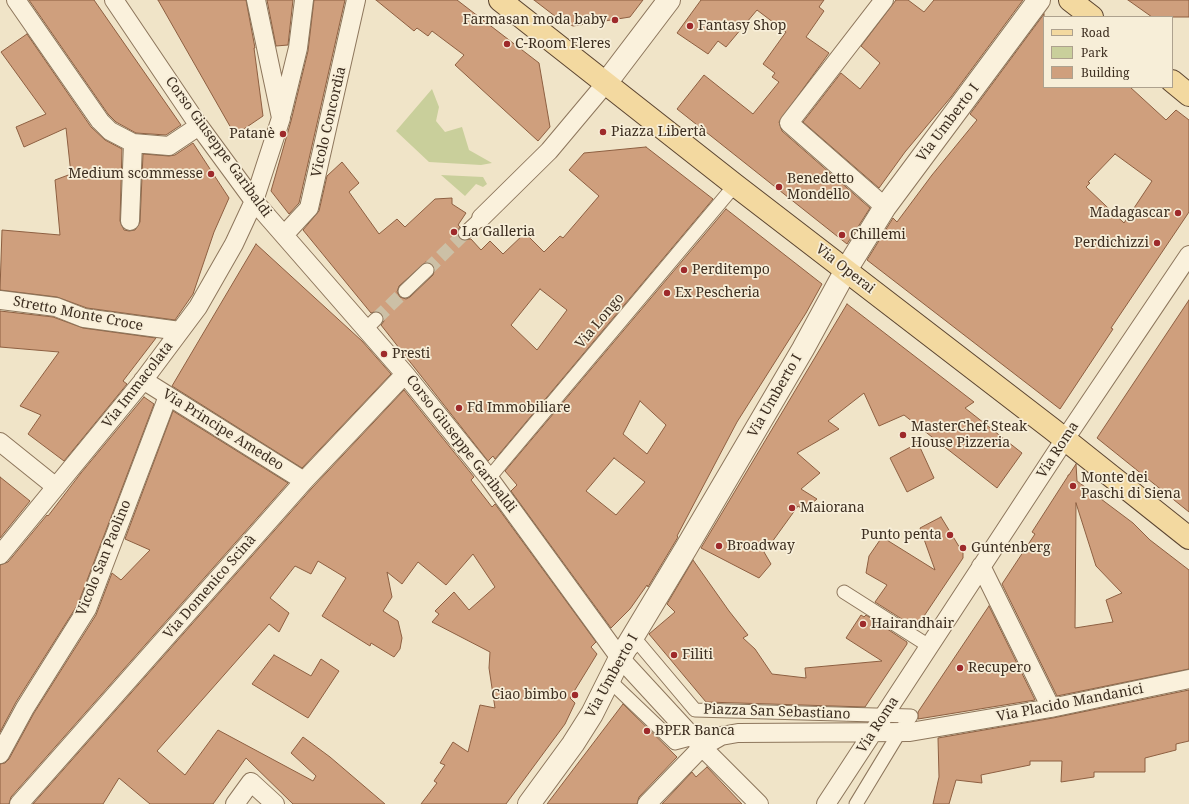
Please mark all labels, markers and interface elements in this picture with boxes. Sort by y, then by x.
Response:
place label: Farmasan moda baby [463,12,607,28]
marker: Farmasan moda baby [610,15,620,25]
legend [1043,16,1173,88]
place label: Fantasy Shop [698,18,786,34]
marker: Fantasy Shop [685,21,695,31]
text: Road [1081,24,1110,41]
place label: C-Room Fleres [515,36,611,52]
marker: C-Room Fleres [502,39,512,49]
text: Park [1081,44,1108,61]
text: Building [1081,64,1129,81]
street label: Vicolo Concordia [308,65,350,179]
street label: Corso Giuseppe Garibaldi [161,73,275,221]
street label: Via Umberto I [913,81,983,165]
place label: Piazza Libertà [611,124,706,140]
place label: Patanè [229,126,275,142]
marker: Piazza Libertà [598,127,608,137]
marker: Patanè [278,129,288,139]
place label: Medium scommesse [68,166,203,182]
marker: Medium scommesse [206,169,216,179]
place label: Benedetto Mondello [787,171,854,204]
marker: Benedetto Mondello [774,182,784,192]
place label: Madagascar [1089,205,1170,221]
marker: Madagascar [1173,208,1183,218]
place label: La Galleria [462,224,535,240]
marker: La Galleria [449,227,459,237]
place label: Chillemi [850,227,906,243]
marker: Chillemi [837,230,847,240]
place label: Perdichizzi [1074,235,1149,251]
marker: Perdichizzi [1152,238,1162,248]
street label: Via Operai [812,241,878,297]
place label: Perditempo [692,262,770,278]
marker: Perditempo [679,265,689,275]
place label: Ex Pescheria [675,285,760,301]
marker: Ex Pescheria [662,288,672,298]
street label: Via Longo [572,290,628,352]
street label: Stretto Monte Croce [12,293,144,335]
street label: Via Immacolata [99,338,177,432]
place label: Presti [392,346,430,362]
marker: Presti [379,349,389,359]
street label: Via Umberto I [744,351,806,441]
street label: Corso Giuseppe Garibaldi [402,372,520,516]
street label: Via Principe Amedeo [159,386,287,474]
place label: Fd Immobiliare [467,400,570,416]
marker: Fd Immobiliare [454,403,464,413]
place label: MasterChef Steak House Pizzeria [911,419,1027,452]
street label: Via Roma [1034,419,1082,481]
marker: MasterChef Steak House Pizzeria [898,430,908,440]
place label: Monte dei Paschi di Siena [1081,470,1181,502]
marker: Monte dei Paschi di Siena [1068,481,1078,491]
street label: Vicolo San Paolino [73,498,135,618]
place label: Maiorana [800,500,865,516]
marker: Maiorana [787,503,797,513]
place label: Punto penta [861,527,942,543]
marker: Punto penta [945,530,955,540]
street label: Via Domenico Scinà [160,532,260,642]
place label: Broadway [727,538,795,554]
place label: Guntenberg [971,540,1051,556]
marker: Broadway [714,541,724,551]
marker: Guntenberg [958,543,968,553]
place label: Hairandhair [871,616,954,632]
marker: Hairandhair [858,619,868,629]
street label: Via Umberto I [582,631,642,721]
place label: Filiti [682,647,713,663]
marker: Filiti [669,650,679,660]
place label: Recupero [968,660,1031,676]
marker: Recupero [955,663,965,673]
street label: Via Placido Mandanici [995,681,1145,725]
place label: Ciao bimbo [491,687,567,703]
marker: Ciao bimbo [570,690,580,700]
street label: Via Roma [854,694,902,756]
street label: Piazza San Sebastiano [703,701,851,723]
place label: BPER Banca [655,723,735,739]
marker: BPER Banca [642,726,652,736]

